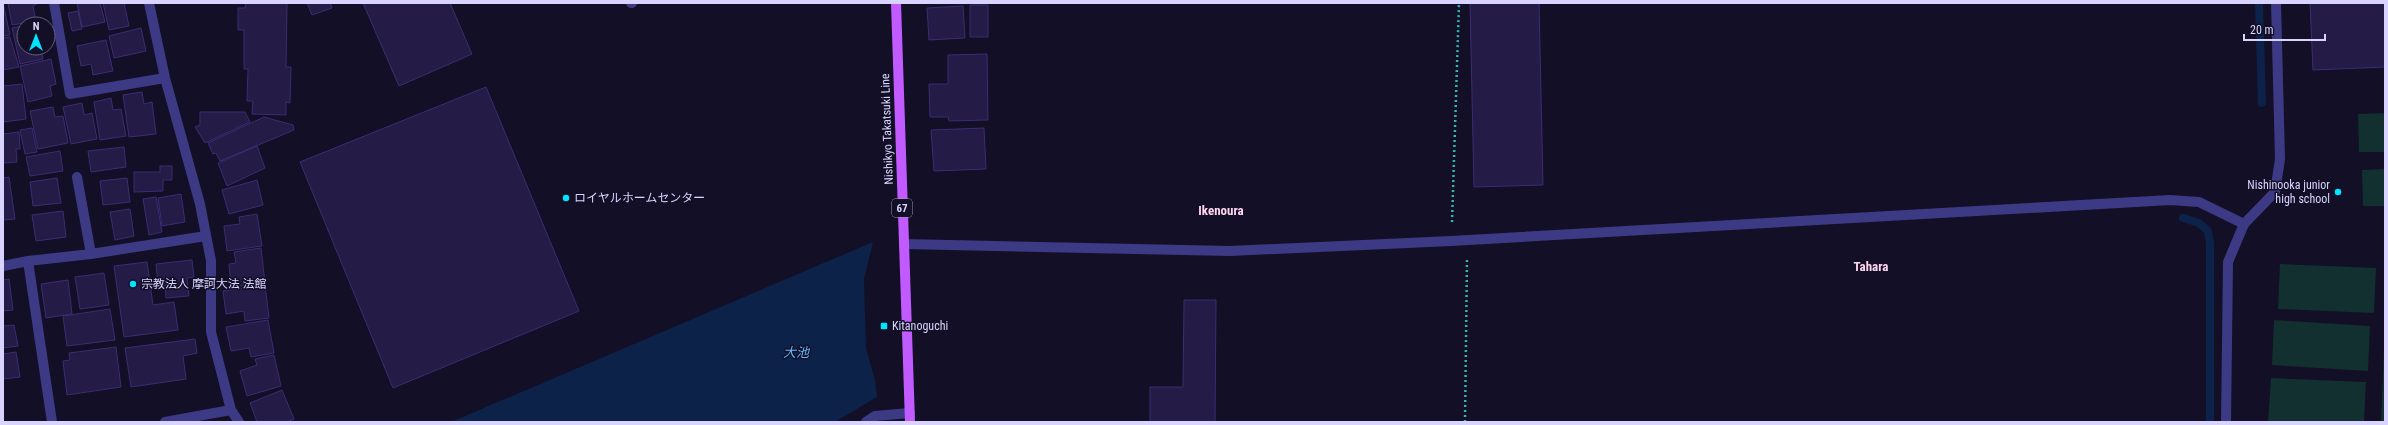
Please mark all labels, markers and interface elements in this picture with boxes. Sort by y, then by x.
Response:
north arrow [16,16,56,56]
scale bar [2244,16,2325,42]
text: N [33,20,40,33]
text: 20 m [2250,23,2274,37]
street label: Nishikyo Takatsuki Line [878,73,896,185]
place label: Nishinooka junior high school [2247,178,2330,206]
marker: Nishinooka junior high school [2333,187,2343,197]
place label: ロイヤルホームセンター [574,191,705,205]
marker: ロイヤルホームセンター [561,193,571,203]
road number: 67 [892,199,912,217]
district label: Ikenoura [1198,203,1244,218]
district label: Tahara [1854,259,1888,274]
place label: 宗教法人 摩訶大法 法館 [141,277,267,291]
marker: 宗教法人 摩訶大法 法館 [128,279,138,289]
place label: Kitanoguchi [892,319,948,333]
marker: Kitanoguchi [879,321,889,331]
water label: 大池 [783,345,811,360]

